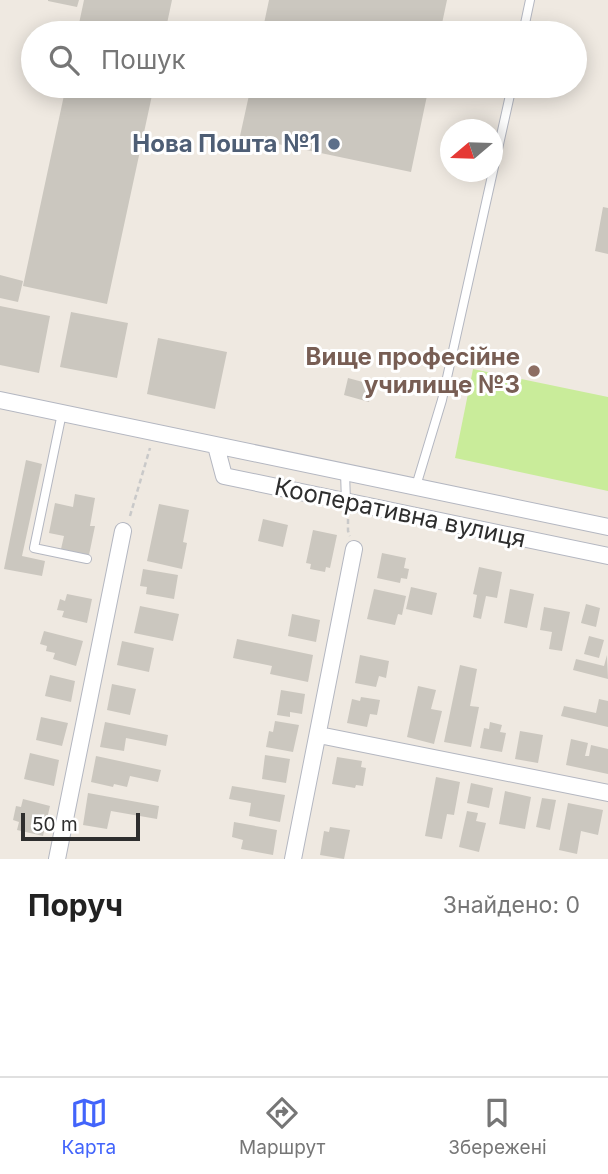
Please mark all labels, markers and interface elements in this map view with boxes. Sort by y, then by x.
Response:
search box [21,21,587,98]
icon: search [45,41,83,79]
text: Пошук [101,44,186,75]
north arrow [440,119,503,182]
place label: Нова Пошта №1 [132,129,320,158]
marker: Нова Пошта №1 [326,136,342,152]
place label: Вище професійне училище №3 [306,342,520,399]
marker: Вище професійне училище №3 [526,363,542,379]
street label: Кооперативна вулиця [272,472,528,553]
scale bar [21,810,140,842]
text: 50 m [32,813,78,836]
text: Поруч [28,887,123,923]
text: Знайдено: 0 [443,891,580,919]
tab: Карта [62,1094,116,1159]
tab: Маршрут [239,1094,325,1159]
tab: Збережені [448,1094,547,1159]

